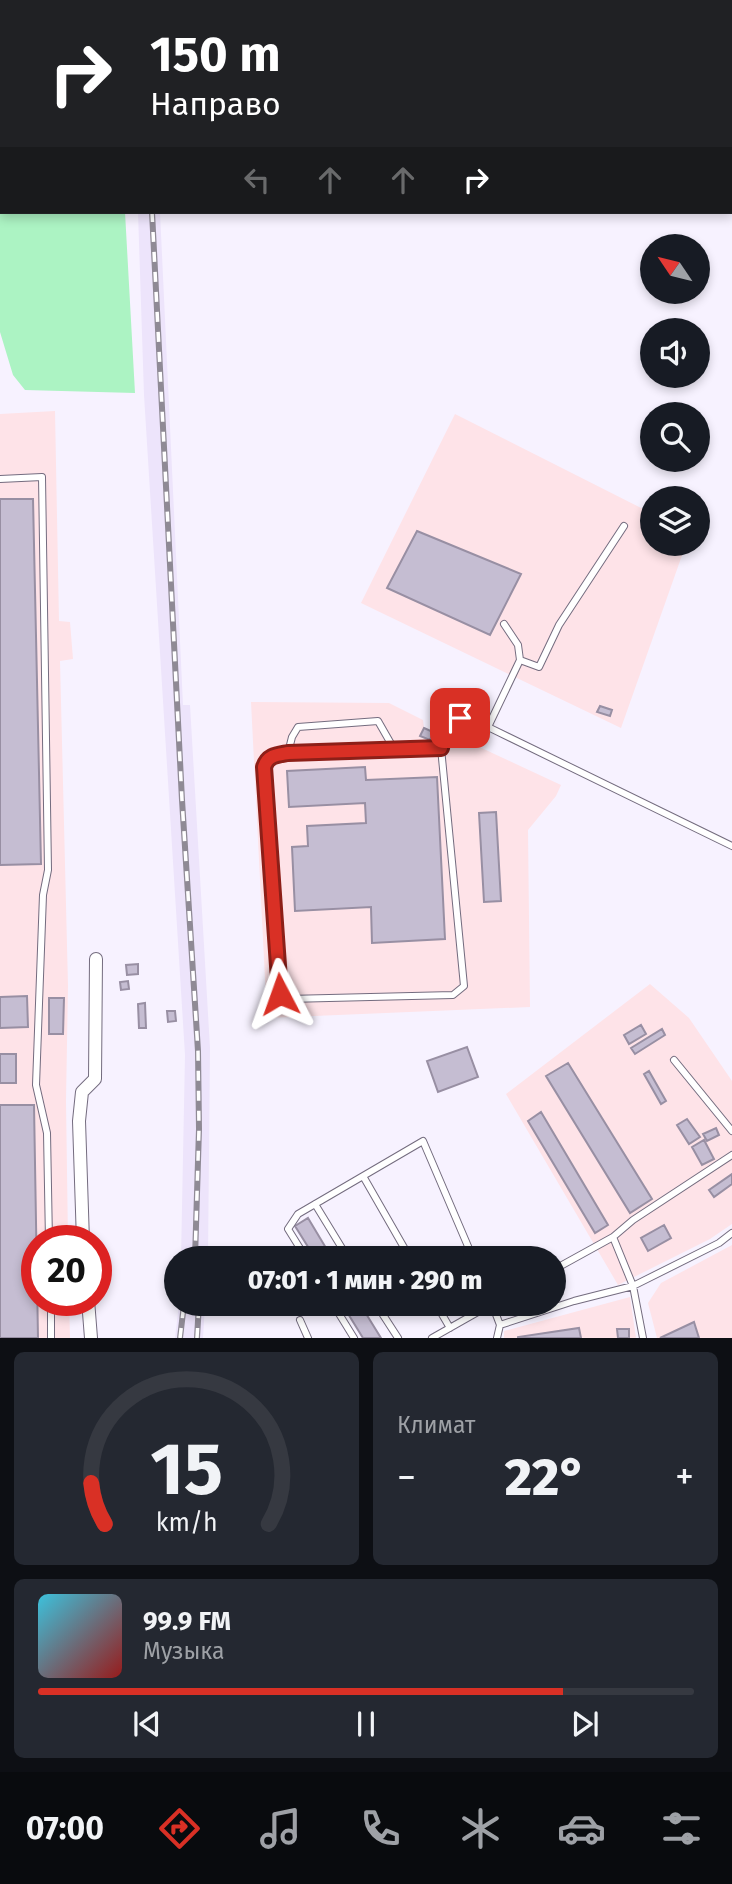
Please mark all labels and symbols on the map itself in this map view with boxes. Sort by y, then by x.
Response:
north arrow [640,234,710,304]
pin [430,688,490,748]
position arrow [243,957,317,1031]
speed limit sign: 20 [21,1225,112,1316]

